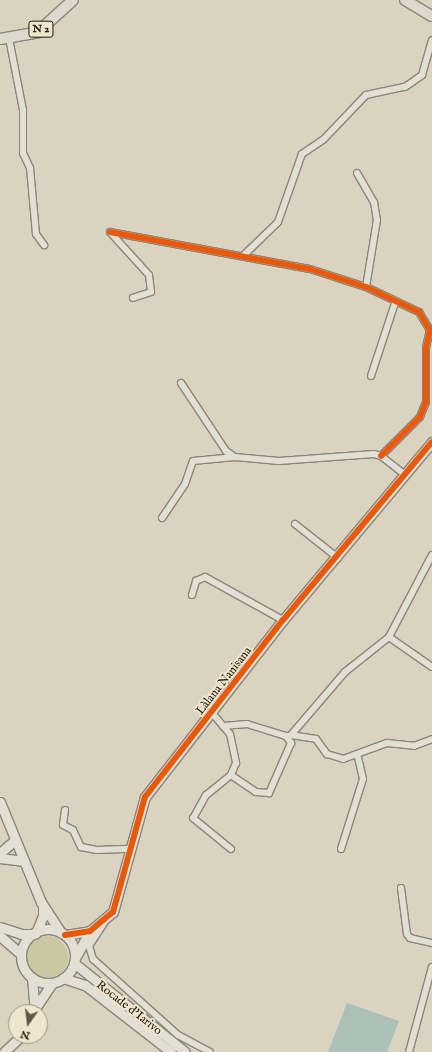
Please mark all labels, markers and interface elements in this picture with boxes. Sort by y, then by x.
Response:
road number: N 2 [28,20,54,38]
street label: Làlana Nanisana [193,644,255,718]
street label: Rocade d'Iarivo [93,978,165,1038]
north arrow [8,1004,48,1044]
text: N [19,1027,32,1043]

